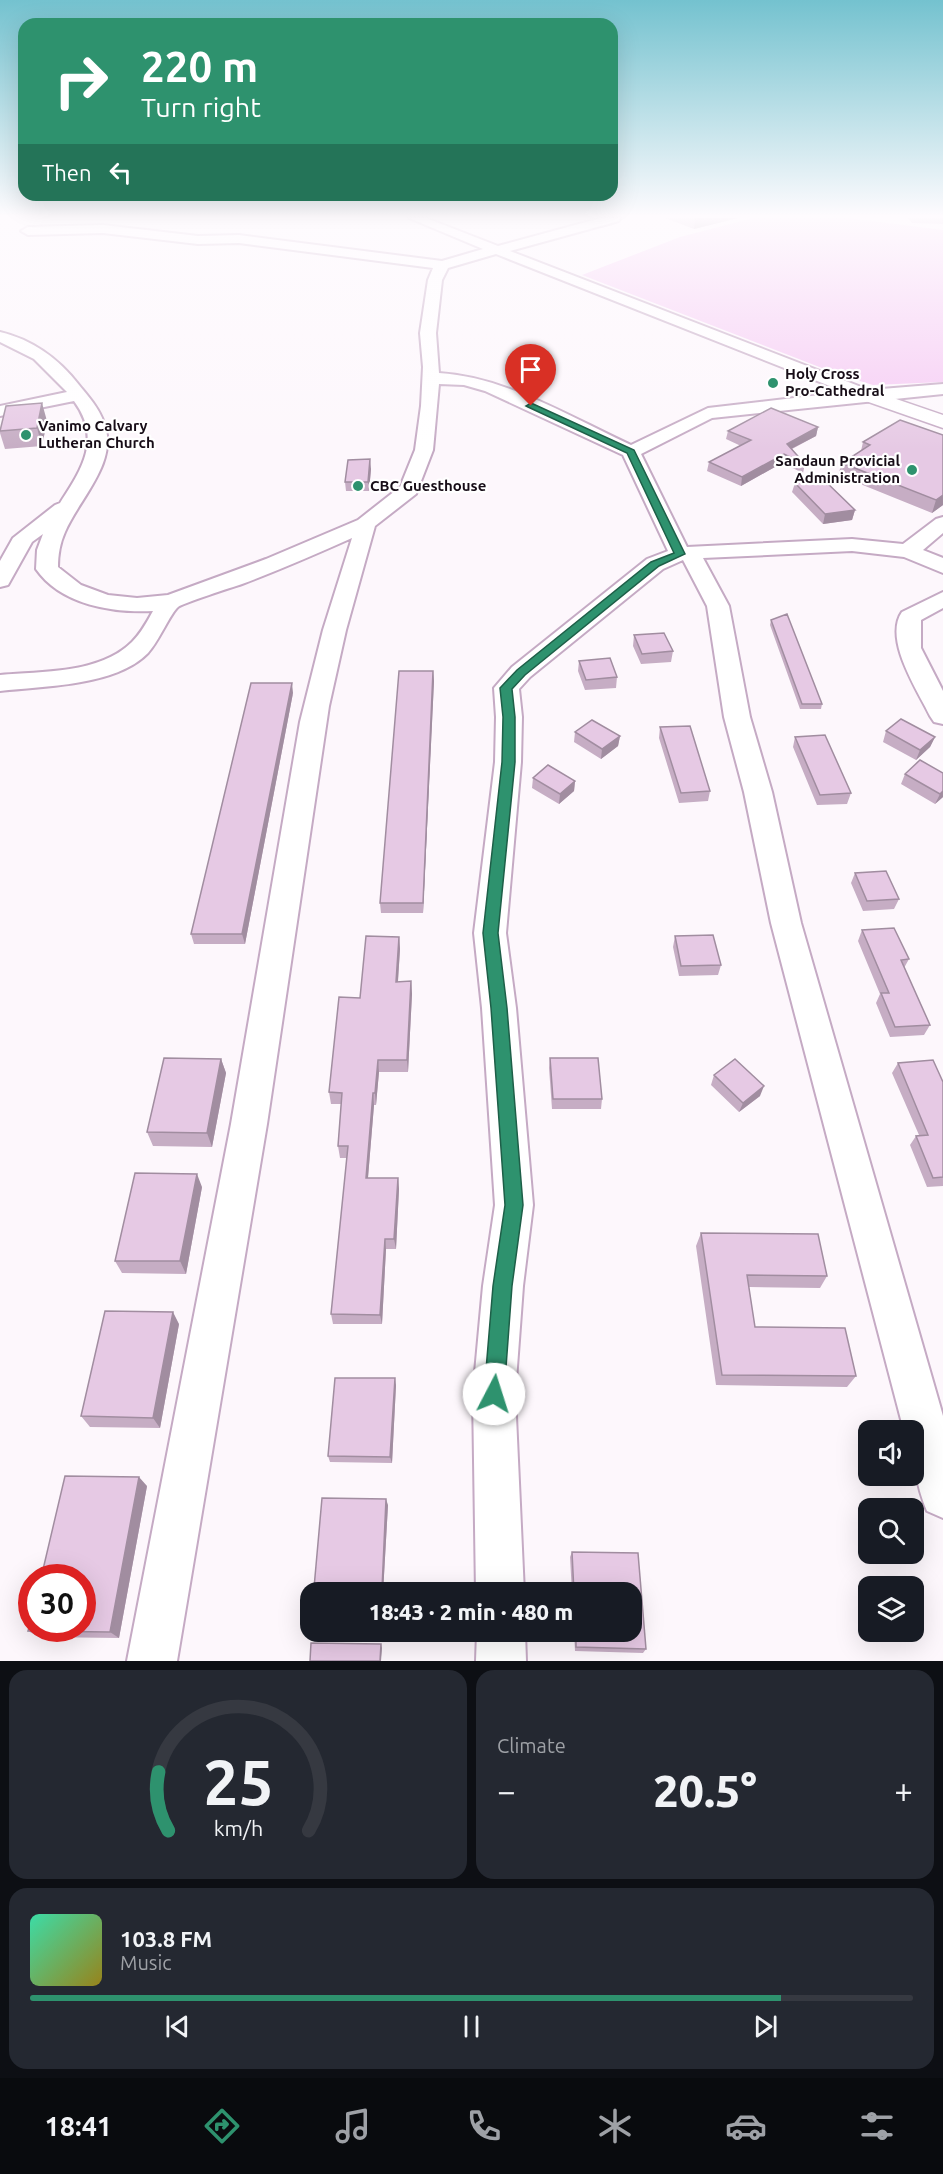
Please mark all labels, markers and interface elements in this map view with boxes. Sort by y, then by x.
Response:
icon: right [42,42,120,120]
text: 220 m [141,43,258,90]
text: Turn right [141,92,261,122]
icon: left [104,156,137,189]
text: Then [42,160,92,185]
pin [505,344,556,406]
icon: arrive [514,353,547,386]
place label: Holy Cross Pro-Cathedral [785,365,885,399]
marker: Holy Cross Pro-Cathedral [766,376,780,390]
place label: Vanimo Calvary Lutheran Church [38,417,155,451]
marker: Vanimo Calvary Lutheran Church [19,428,33,442]
place label: Sandaun Provicial Administration [775,452,900,486]
marker: Sandaun Provicial Administration [905,463,919,477]
place label: CBC Guesthouse [370,477,486,494]
marker: CBC Guesthouse [351,479,365,493]
position arrow [462,1362,526,1426]
map controls [858,1420,924,1642]
button: sound [858,1420,924,1486]
button: search [858,1498,924,1564]
speed limit sign: 30 [18,1564,96,1642]
button: layers [858,1576,924,1642]
text: 18:43 · 2 min · 480 m [369,1599,573,1624]
text: Climate [497,1734,566,1757]
text: 25 [203,1747,273,1817]
text: 20.5° [653,1765,757,1816]
text: − [497,1772,516,1809]
text: + [894,1772,913,1809]
text: km/h [213,1817,263,1841]
text: 103.8 FM [120,1926,212,1951]
text: Music [120,1951,172,1974]
icon: previous [161,2010,194,2043]
icon: pause [455,2010,488,2043]
icon: next [749,2010,782,2043]
icon: directions [201,2105,243,2147]
icon: music [332,2105,374,2147]
icon: phone [463,2105,505,2147]
icon: climate [594,2105,636,2147]
icon: car [725,2105,767,2147]
icon: filters [856,2105,898,2147]
text: 18:41 [45,2111,112,2141]

